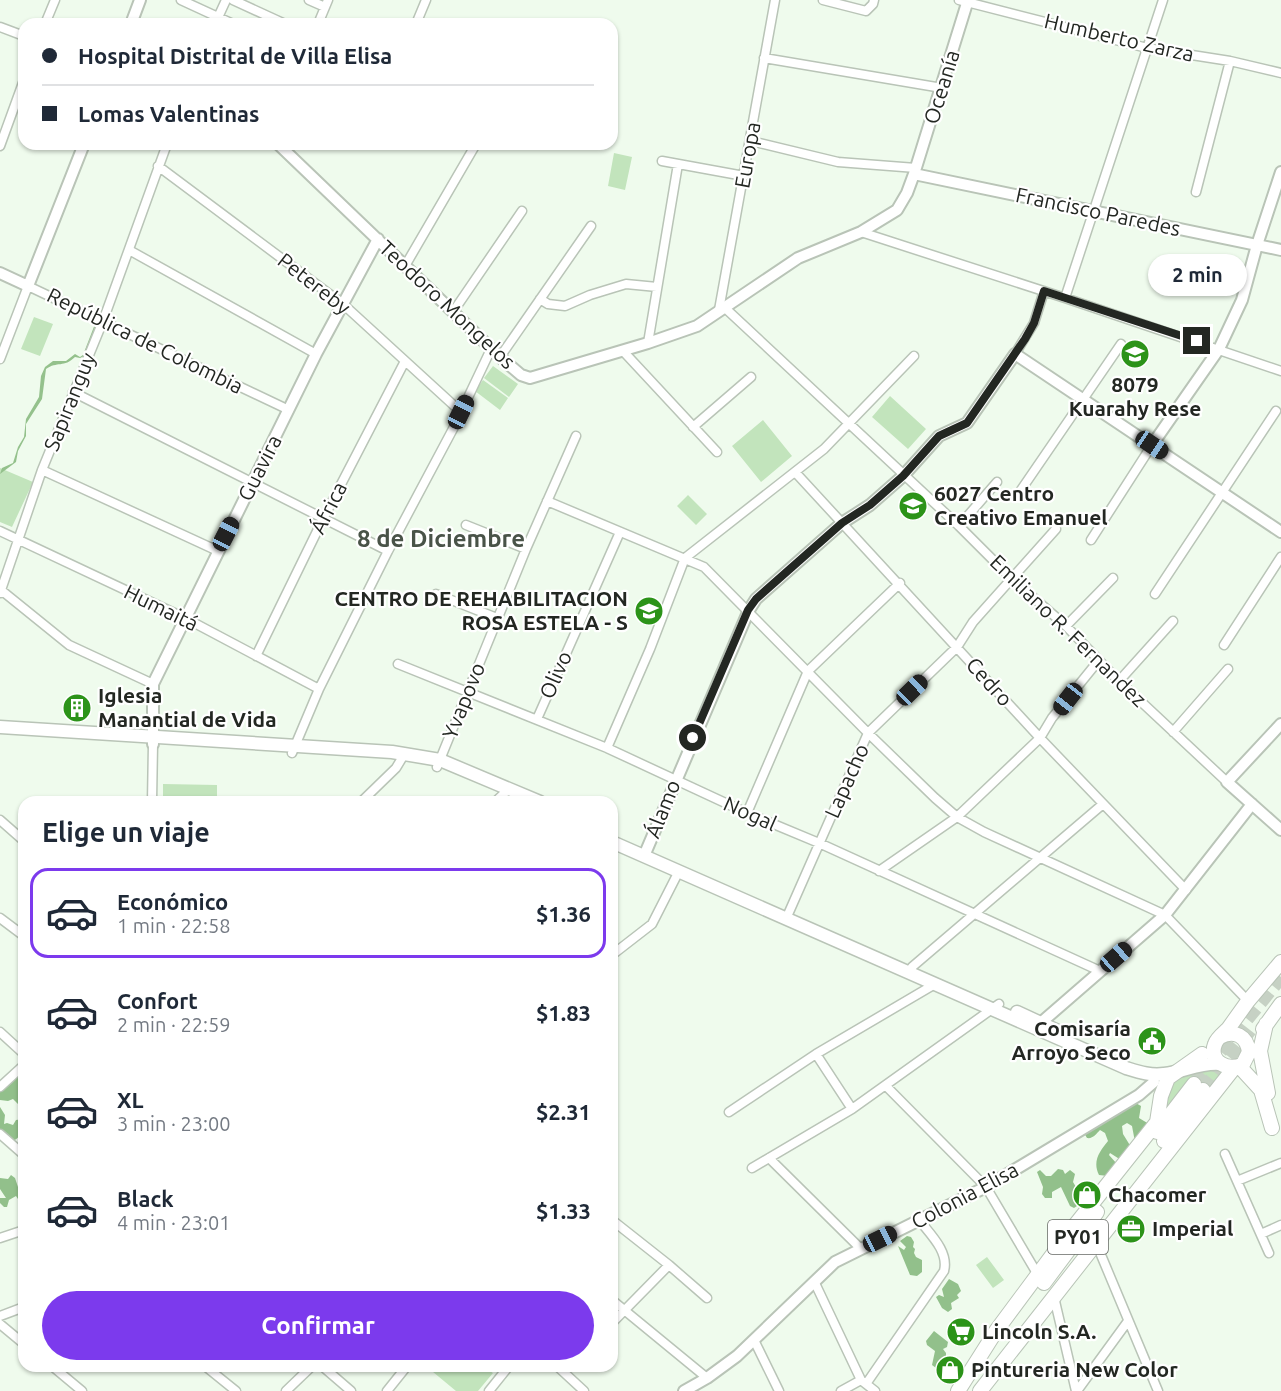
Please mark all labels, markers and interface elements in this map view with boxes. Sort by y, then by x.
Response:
street label: Humberto Zarza [1042,8,1196,66]
text: Hospital Distrital de Villa Elisa [78,43,392,68]
street label: Oceanía [918,47,964,127]
text: Lomas Valentinas [78,101,259,126]
street label: Europa [729,120,765,190]
street label: Francisco Paredes [1014,182,1183,240]
street label: Teodoro Mongelos [375,235,521,373]
street label: Petereby [274,247,356,319]
callout: 2 min [1148,254,1246,296]
text: 2 min [1172,263,1223,286]
street label: República de Colombia [44,282,247,398]
route end [1183,327,1210,354]
school or university icon: 8079 Kuarahy Rese [1119,338,1151,370]
street label: Sapiranguy [38,349,100,454]
place label: 8079 Kuarahy Rese [1069,372,1201,420]
car [445,392,477,432]
car [1132,427,1172,463]
street label: Guavira [232,431,286,505]
street label: África [305,477,351,538]
place label: 6027 Centro Creativo Emanuel [934,481,1108,529]
school or university icon: 6027 Centro Creativo Emanuel [897,490,929,522]
car [210,514,242,554]
district label: 8 de Diciembre [357,525,525,552]
street label: Emiliano R. Fernandez [986,549,1152,711]
street label: Humaitá [120,579,202,635]
place label: CENTRO DE REHABILITACION ROSA ESTELA - S [334,586,628,634]
school or university icon: CENTRO DE REHABILITACION ROSA ESTELA - S [633,595,665,627]
street label: Olivo [534,647,576,702]
street label: Cedro [962,652,1018,711]
street label: Yvapovo [437,659,489,742]
car [893,671,931,709]
car [1050,679,1086,719]
place label: Iglesia Manantial de Vida [98,683,277,731]
building icon: Iglesia Manantial de Vida [61,692,93,724]
route start [679,724,706,751]
street label: Lapacho [819,740,873,821]
street label: Álamo [640,776,685,841]
street label: Nogal [720,791,781,835]
text: Elige un viaje [42,817,210,847]
icon: car [45,886,99,940]
text: Económico [117,889,228,914]
text: $1.36 [536,901,591,926]
text: 1 min · 22:58 [117,914,231,937]
car [1097,938,1135,976]
icon: car [45,985,99,1039]
text: Confort [117,988,198,1013]
text: $1.83 [536,1000,591,1025]
text: 2 min · 22:59 [117,1013,231,1036]
place label: Comisaría Arroyo Seco [1012,1016,1131,1064]
public building icon: Comisaría Arroyo Seco [1136,1025,1168,1057]
icon: car [45,1084,99,1138]
text: XL [117,1087,144,1112]
text: $2.31 [536,1099,591,1124]
text: 3 min · 23:00 [117,1112,231,1135]
street label: Colonia Elisa [907,1157,1022,1233]
shop icon: Chacomer [1071,1179,1103,1211]
place label: Chacomer [1108,1182,1207,1206]
icon: car [45,1183,99,1237]
text: Black [117,1186,174,1211]
text: $1.33 [536,1198,591,1223]
text: 4 min · 23:01 [117,1211,231,1234]
office icon: Imperial [1115,1213,1147,1245]
place label: Imperial [1152,1216,1233,1240]
road number: PY01 [1048,1220,1108,1254]
car [860,1223,900,1255]
button: Confirmar [42,1291,594,1360]
supermarket icon: Lincoln S.A. [945,1316,977,1348]
place label: Lincoln S.A. [982,1319,1096,1343]
shop icon: Pintureria New Color [934,1354,966,1386]
place label: Pintureria New Color [971,1357,1178,1381]

